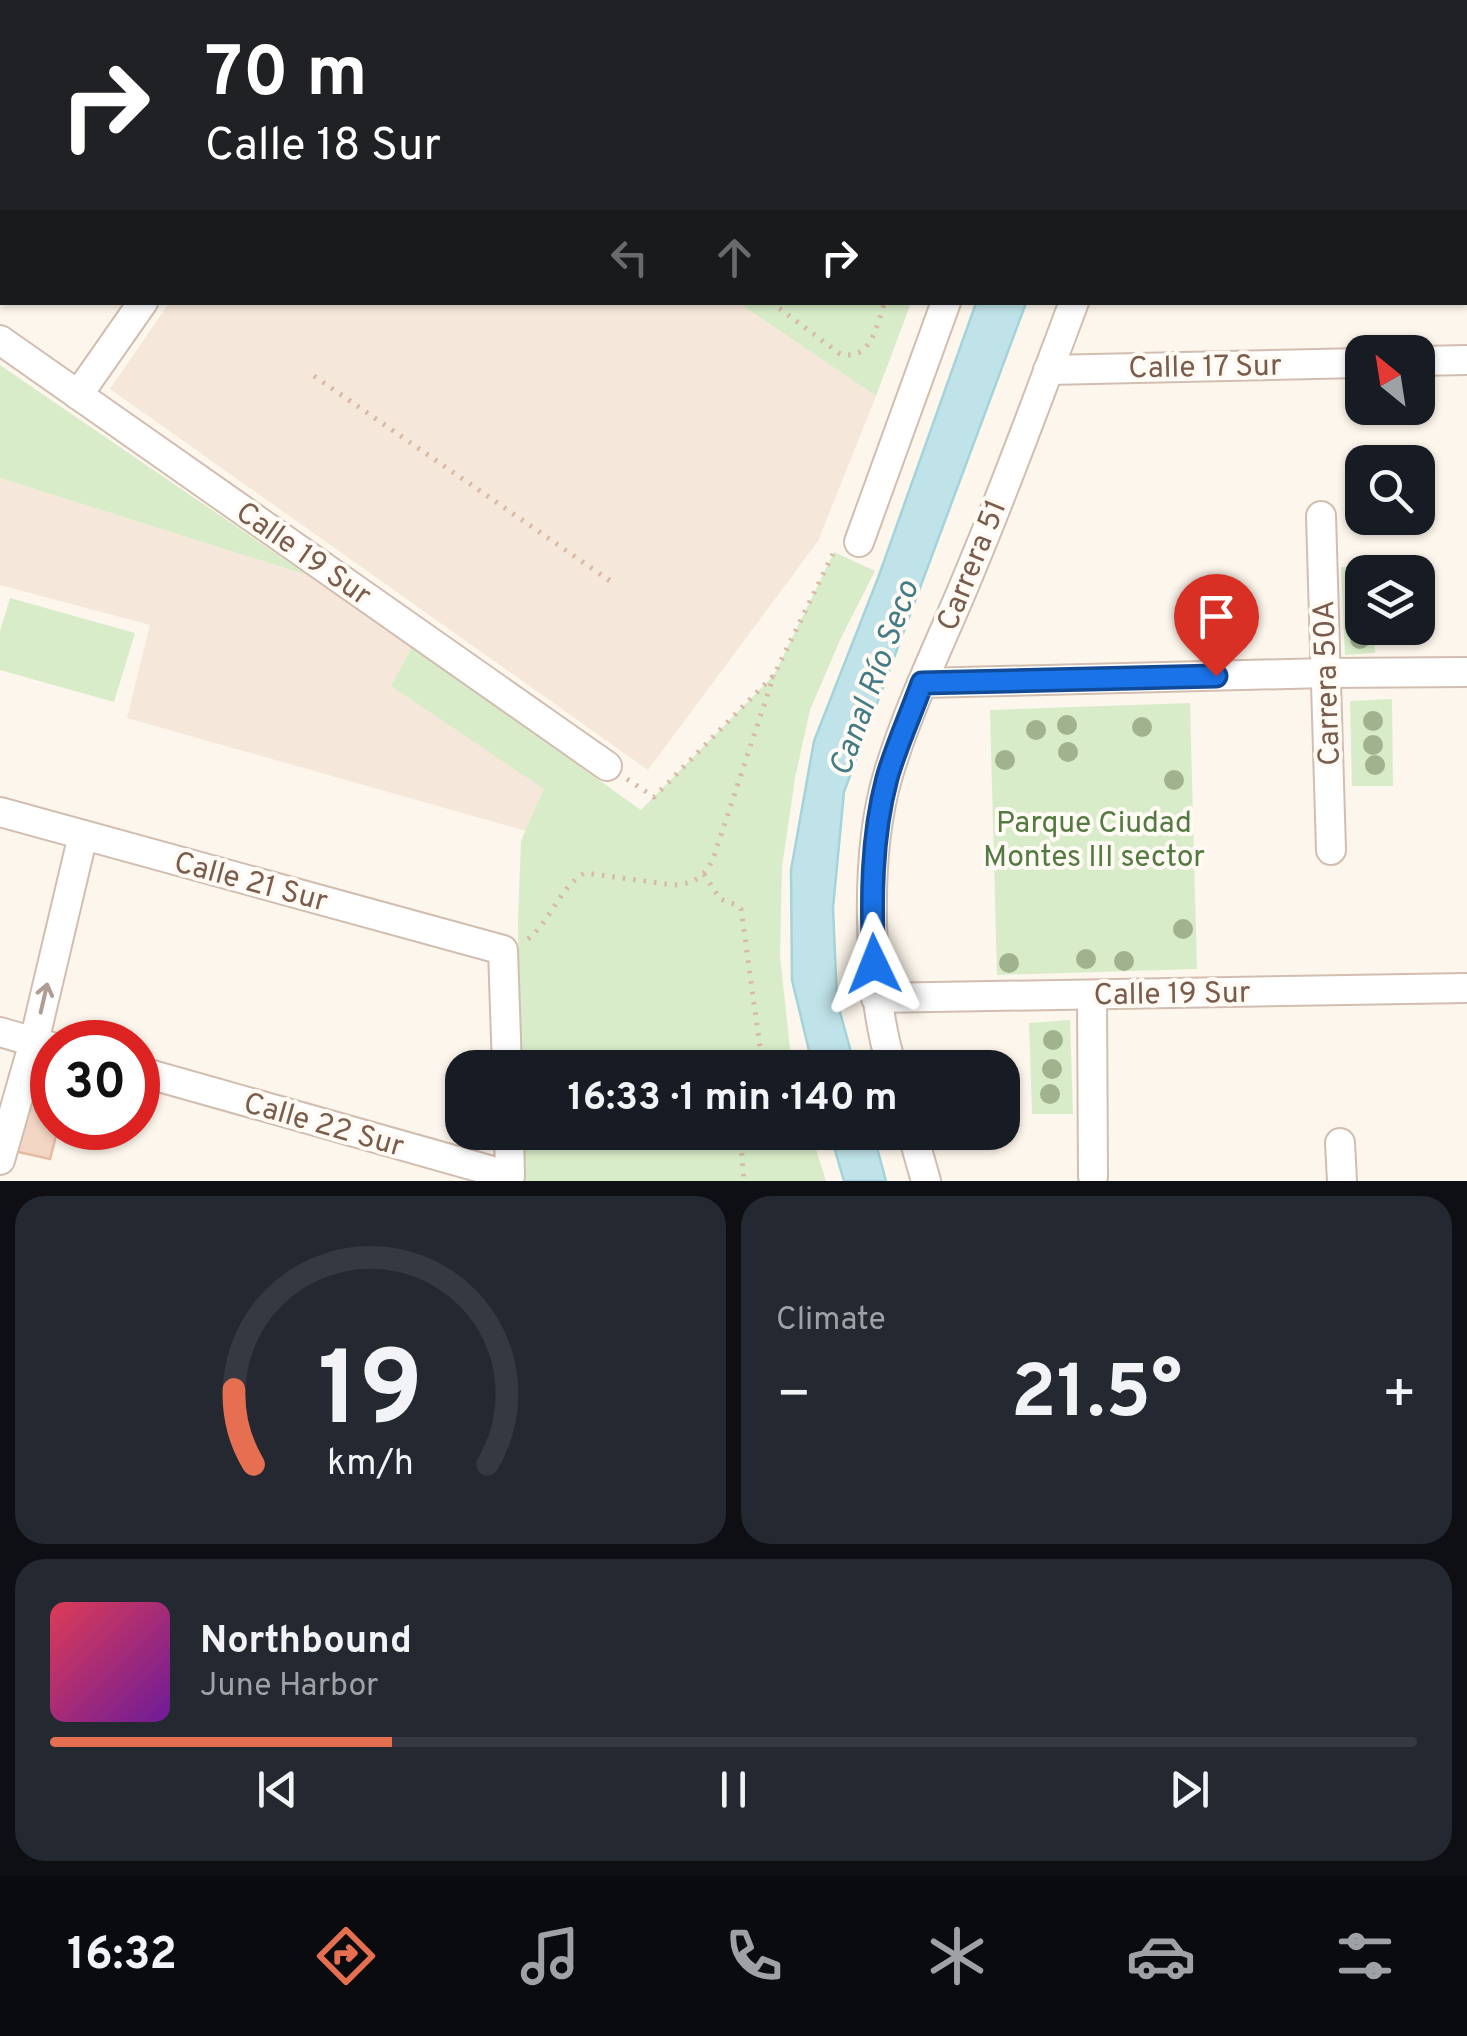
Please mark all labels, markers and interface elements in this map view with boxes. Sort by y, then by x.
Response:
text: 70 m [205,32,368,121]
icon: right [40,40,170,170]
text: Calle 18 Sur [205,119,441,176]
icon: left [602,230,657,285]
icon: ahead [707,230,762,285]
icon: right [812,230,867,285]
north arrow [1345,335,1435,425]
map controls [1345,335,1435,645]
street label: Calle 17 Sur [1128,349,1282,388]
button: search [1345,445,1435,535]
street label: Calle 19 Sur [228,495,378,615]
street label: Carrera 51 [930,495,1016,637]
button: layers [1345,555,1435,645]
pin [1174,574,1259,677]
water label: Canal Río Seco [822,575,930,782]
icon: arrive [1189,589,1244,644]
street label: Carrera 50A [1307,599,1350,766]
park label: Parque Ciudad Montes III sector [983,806,1205,877]
street label: Calle 21 Sur [170,845,331,922]
position arrow [822,912,926,1016]
street label: Calle 19 Sur [1093,976,1251,1015]
one-way arrow [36,983,54,1015]
speed limit sign: 30 [30,1020,160,1150]
text: 16:33 · 1 min · 140 m [567,1075,898,1124]
street label: Calle 22 Sur [239,1086,408,1167]
text: Climate [776,1301,886,1341]
text: 19 [318,1330,423,1462]
text: 21.5° [1011,1349,1182,1444]
text: − [776,1362,811,1432]
text: + [1382,1362,1417,1432]
text: km/h [327,1442,414,1488]
text: Northbound [200,1618,412,1667]
text: June Harbor [200,1667,379,1707]
icon: previous [250,1762,305,1817]
icon: pause [706,1762,761,1817]
icon: next [1162,1762,1217,1817]
icon: directions [311,1921,381,1991]
icon: music [515,1921,585,1991]
icon: phone [719,1921,789,1991]
icon: climate [922,1921,992,1991]
icon: car [1126,1921,1196,1991]
icon: filters [1330,1921,1400,1991]
text: 16:32 [67,1928,177,1985]

